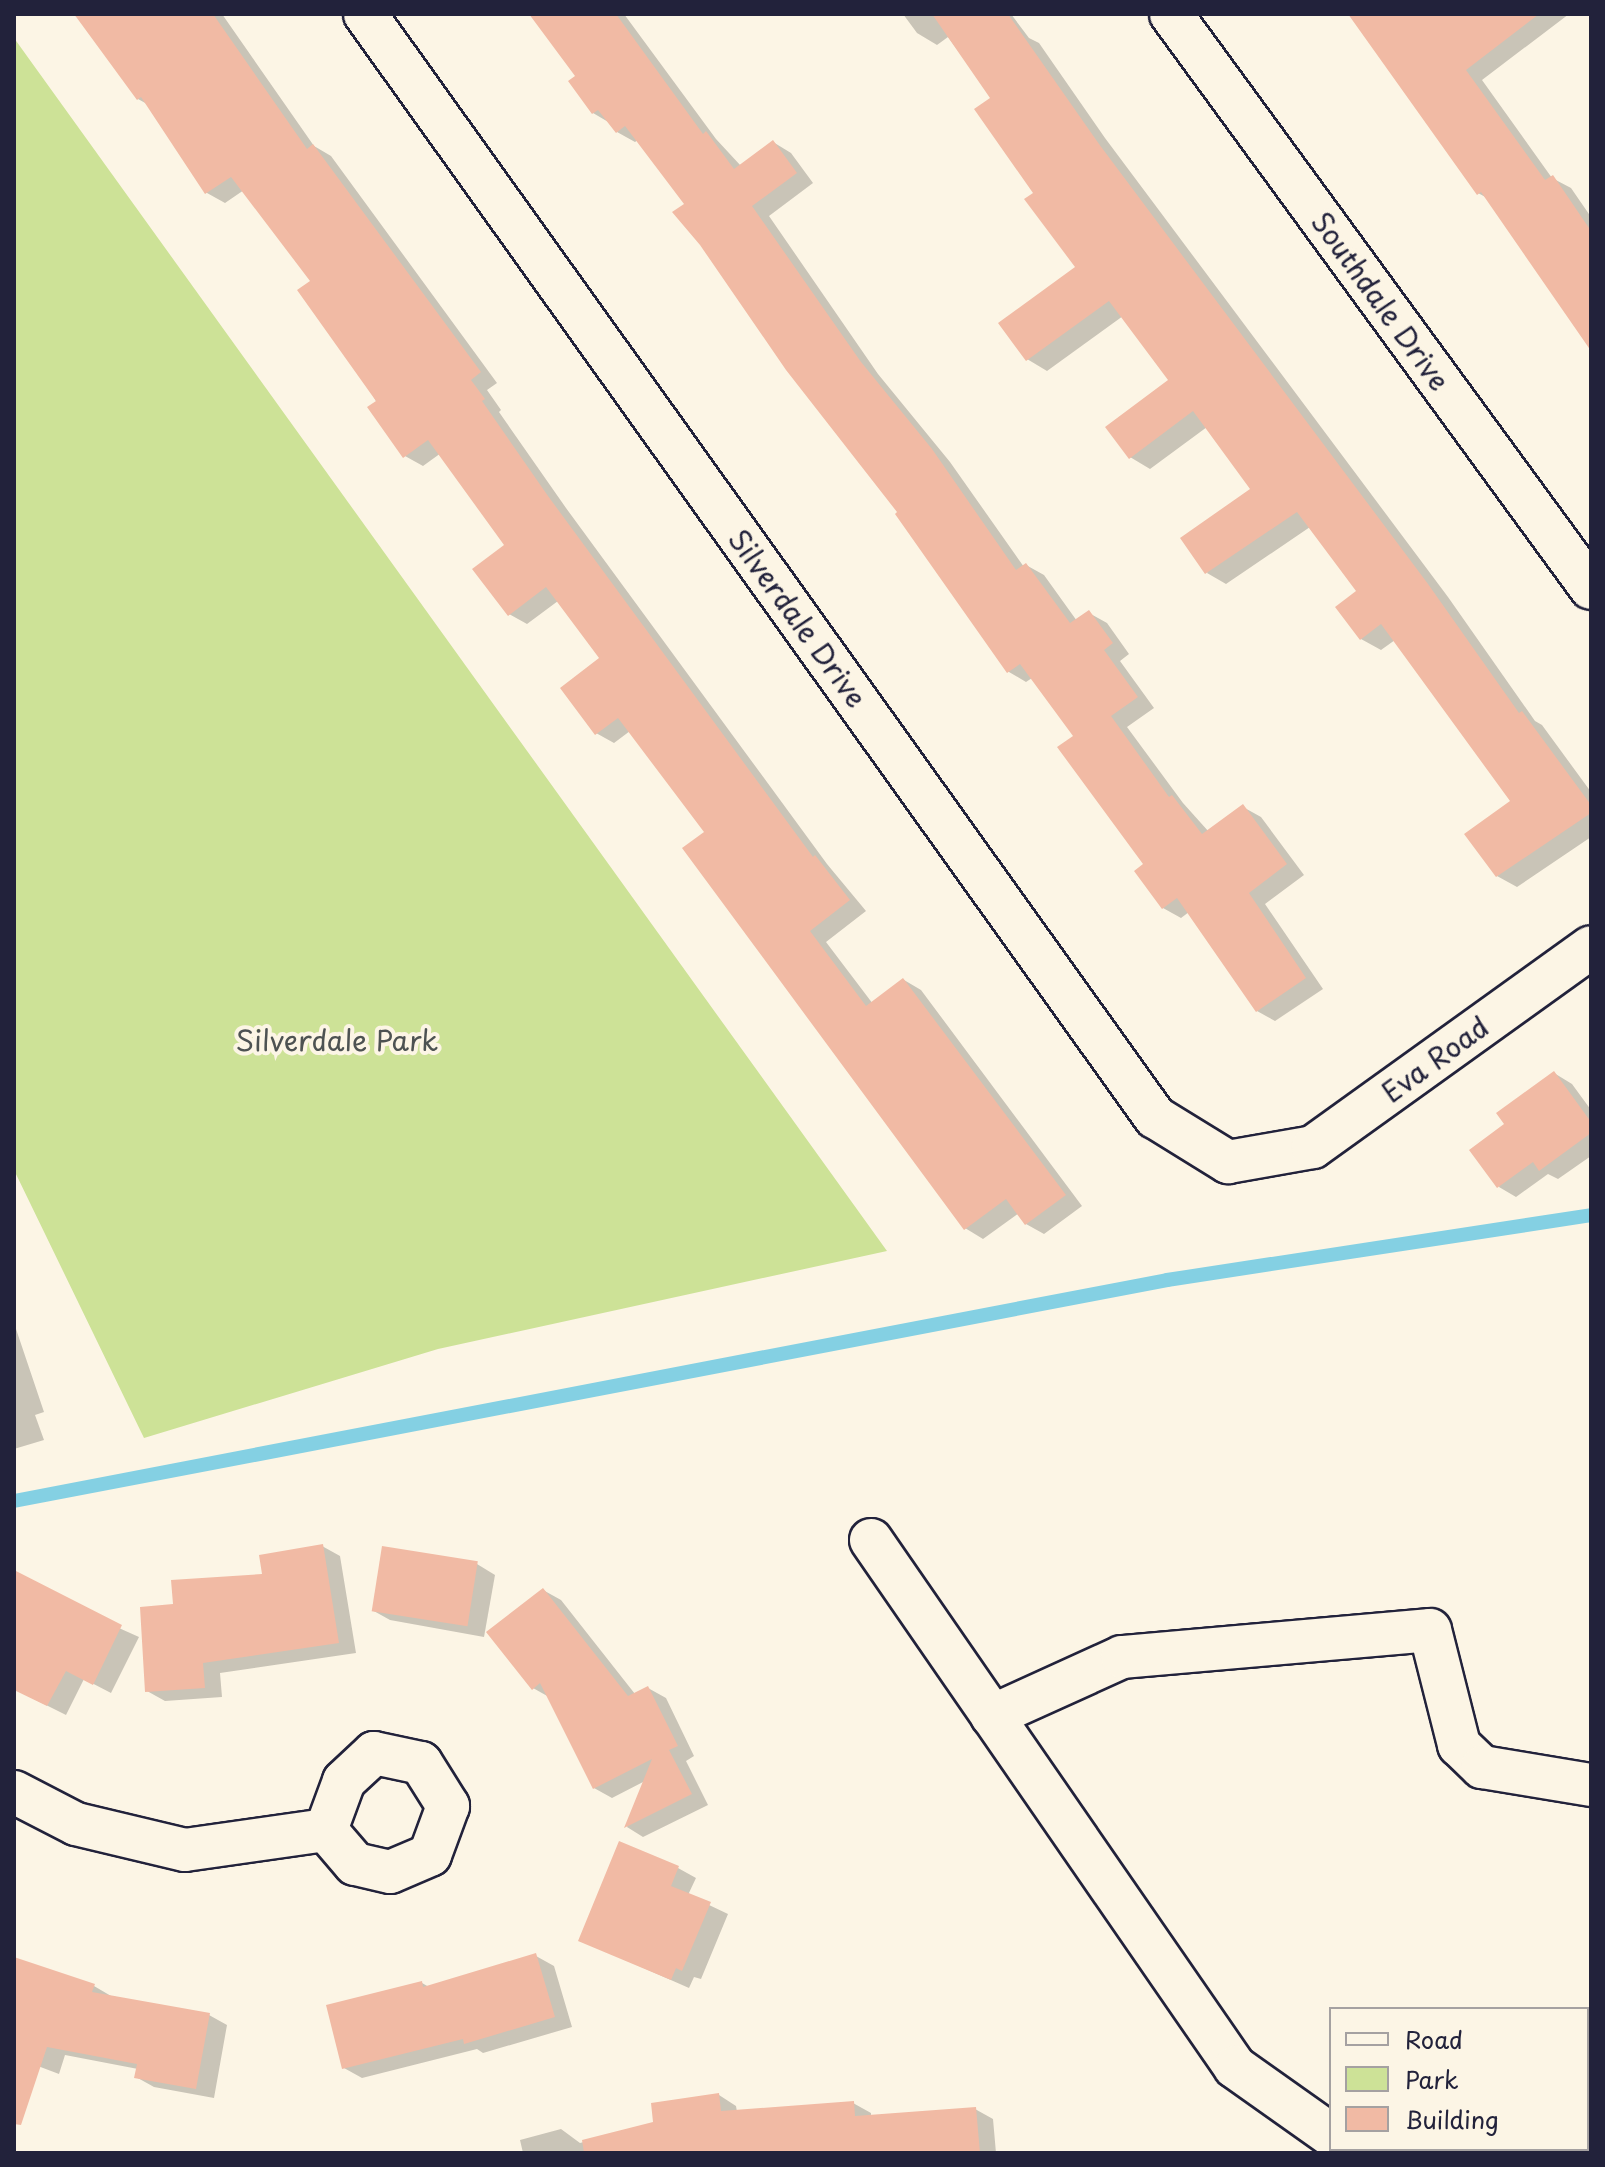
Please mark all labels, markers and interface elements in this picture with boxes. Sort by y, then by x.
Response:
street label: Southdale Drive [1305,205,1457,397]
street label: Silverdale Drive [722,522,874,714]
street label: Eva Road [1375,1009,1495,1109]
park label: Silverdale Park [235,1023,439,1057]
legend [1329,2007,1589,2151]
text: Road [1405,2021,1463,2057]
text: Park [1405,2061,1459,2097]
text: Building [1405,2101,1499,2137]

